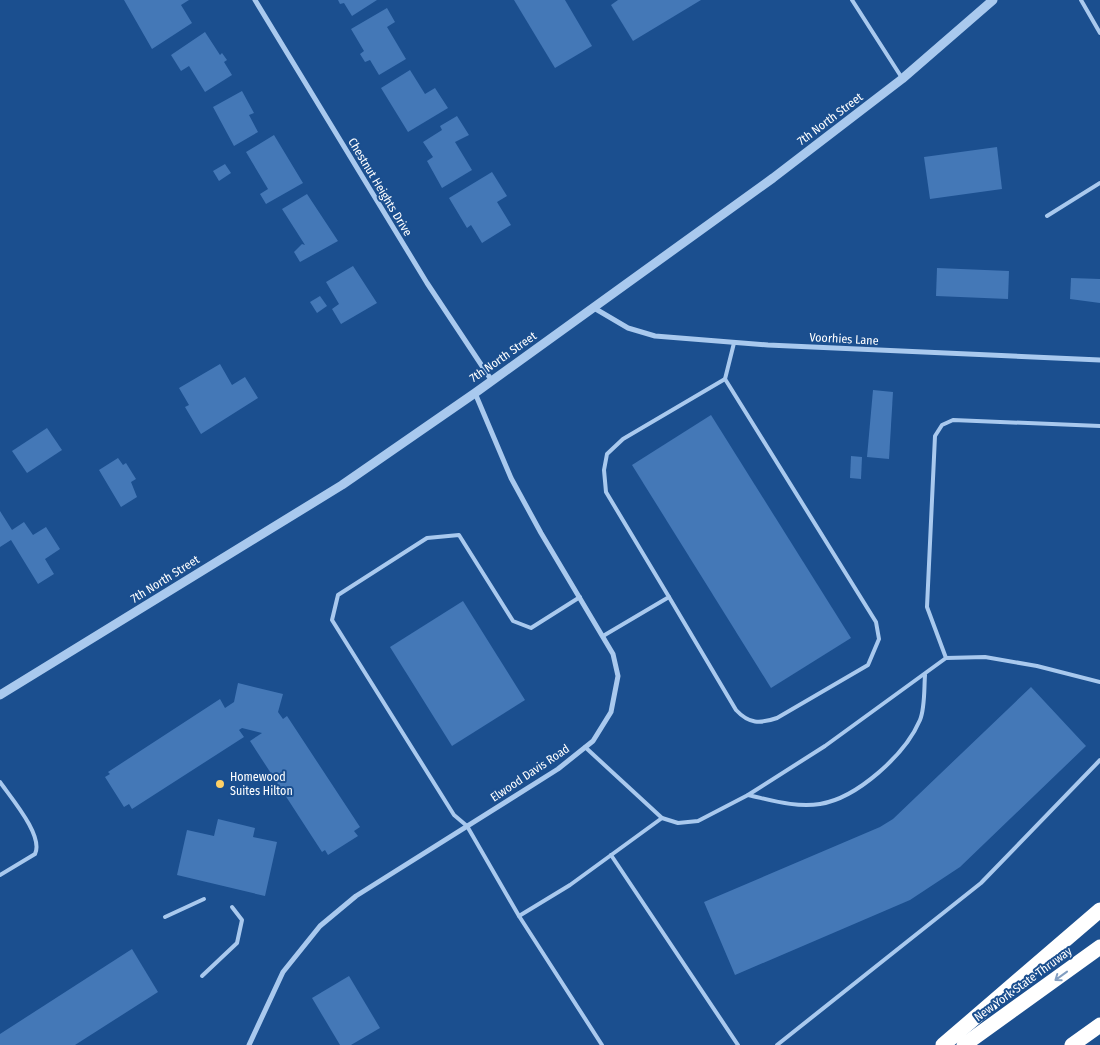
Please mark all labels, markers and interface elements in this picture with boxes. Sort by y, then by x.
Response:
street label: 7th North Street [795,90,866,148]
street label: Chestnut Heights Drive [345,135,415,239]
street label: 7th North Street [467,329,539,385]
street label: Voorhies Lane [809,330,879,348]
street label: 7th North Street [128,552,202,606]
street label: Elwood Davis Road [488,741,572,805]
place label: Homewood Suites Hilton [230,770,293,798]
marker: Homewood Suites Hilton [214,778,226,790]
street label: New York State Thruway [971,943,1075,1024]
one-way arrow [1054,971,1068,981]

